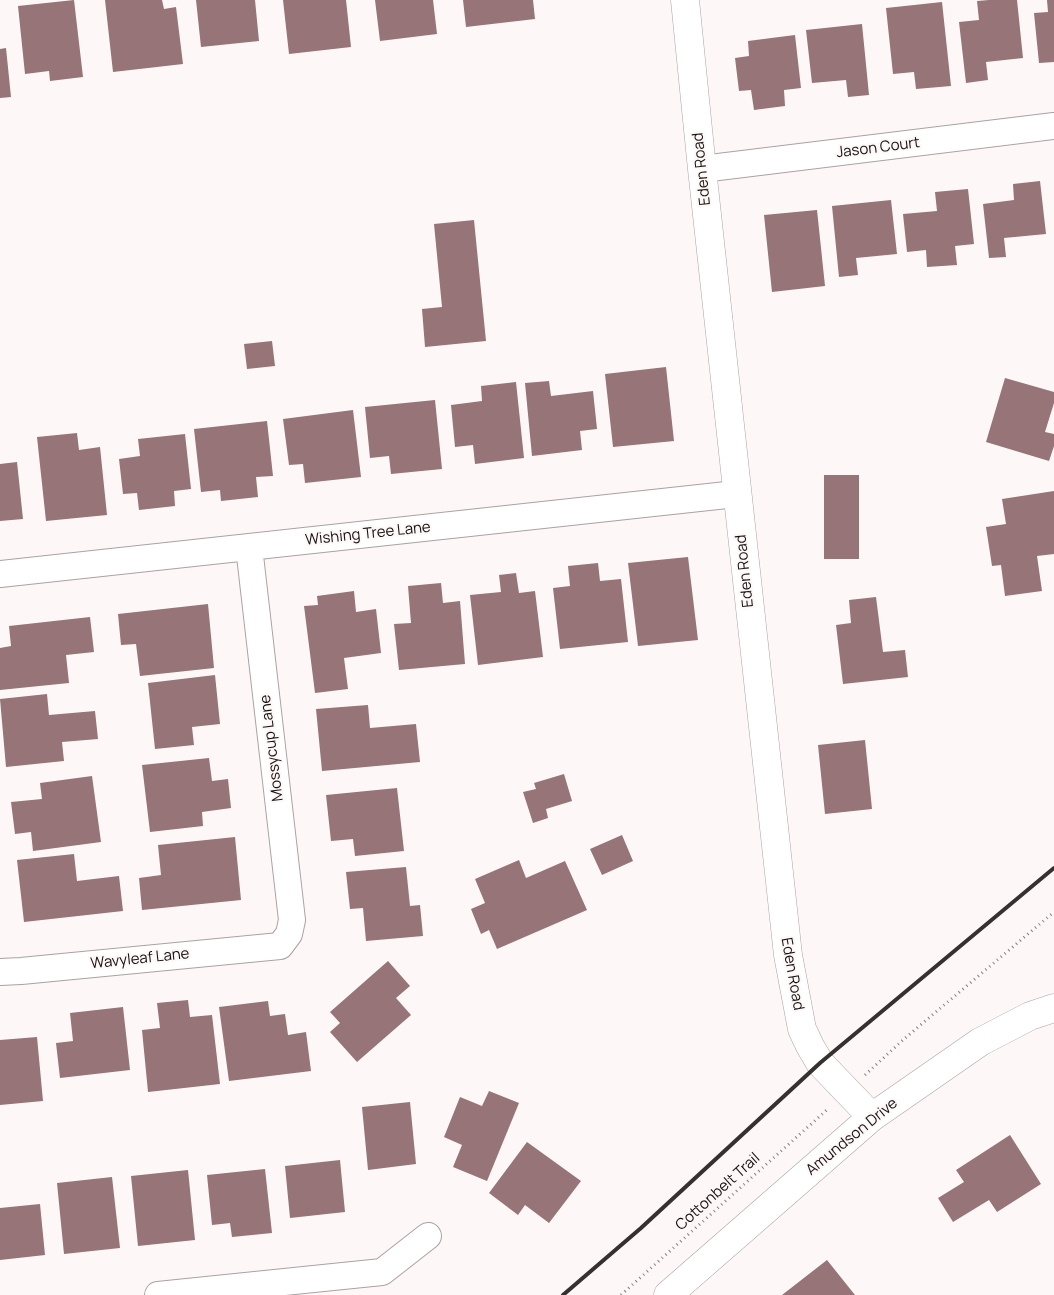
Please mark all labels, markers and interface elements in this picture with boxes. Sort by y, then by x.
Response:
street label: Eden Road [689,132,715,206]
street label: Jason Court [835,134,921,162]
street label: Wishing Tree Lane [304,518,432,550]
street label: Eden Road [732,534,758,608]
street label: Mossycup Lane [257,694,287,802]
street label: Eden Road [777,936,807,1012]
street label: Wavyleaf Lane [90,945,190,973]
street label: Amundson Drive [803,1095,901,1179]
street label: Cottonbelt Trail [672,1149,764,1235]

